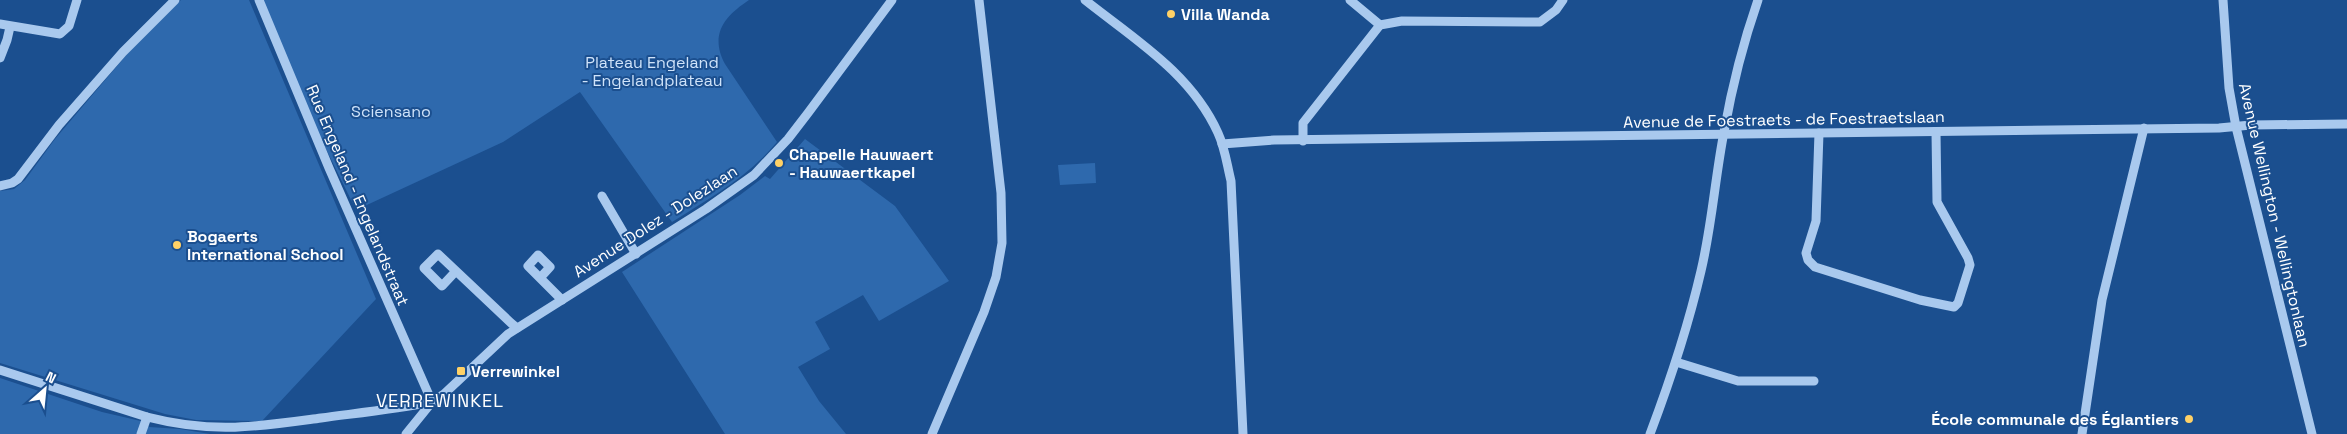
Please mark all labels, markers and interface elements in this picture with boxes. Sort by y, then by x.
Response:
place label: Villa Wanda [1181,4,1270,25]
marker: Villa Wanda [1165,8,1177,20]
park label: Plateau Engeland - Engelandplateau [582,52,722,91]
street label: Rue Engeland - Engelandstraat [301,81,414,309]
street label: Avenue Wellington - Wellingtonlaan [2234,81,2315,349]
park label: Sciensano [351,101,431,122]
street label: Avenue de Foestraets - de Foestraetslaan [1623,106,1945,133]
place label: Chapelle Hauwaert - Hauwaertkapel [789,144,934,183]
marker: Chapelle Hauwaert - Hauwaertkapel [773,157,785,169]
street label: Avenue Dolez - Dolezlaan [569,161,741,282]
place label: Bogaerts International School [187,226,344,265]
marker: Bogaerts International School [171,239,183,251]
place label: Verrewinkel [471,361,560,382]
north arrow [20,364,70,414]
marker: Verrewinkel [455,365,467,377]
text: N [43,367,59,388]
district label: VERREWINKEL [376,389,504,412]
place label: École communale des Églantiers [1931,409,2179,430]
marker: École communale des Églantiers [2183,413,2195,425]

